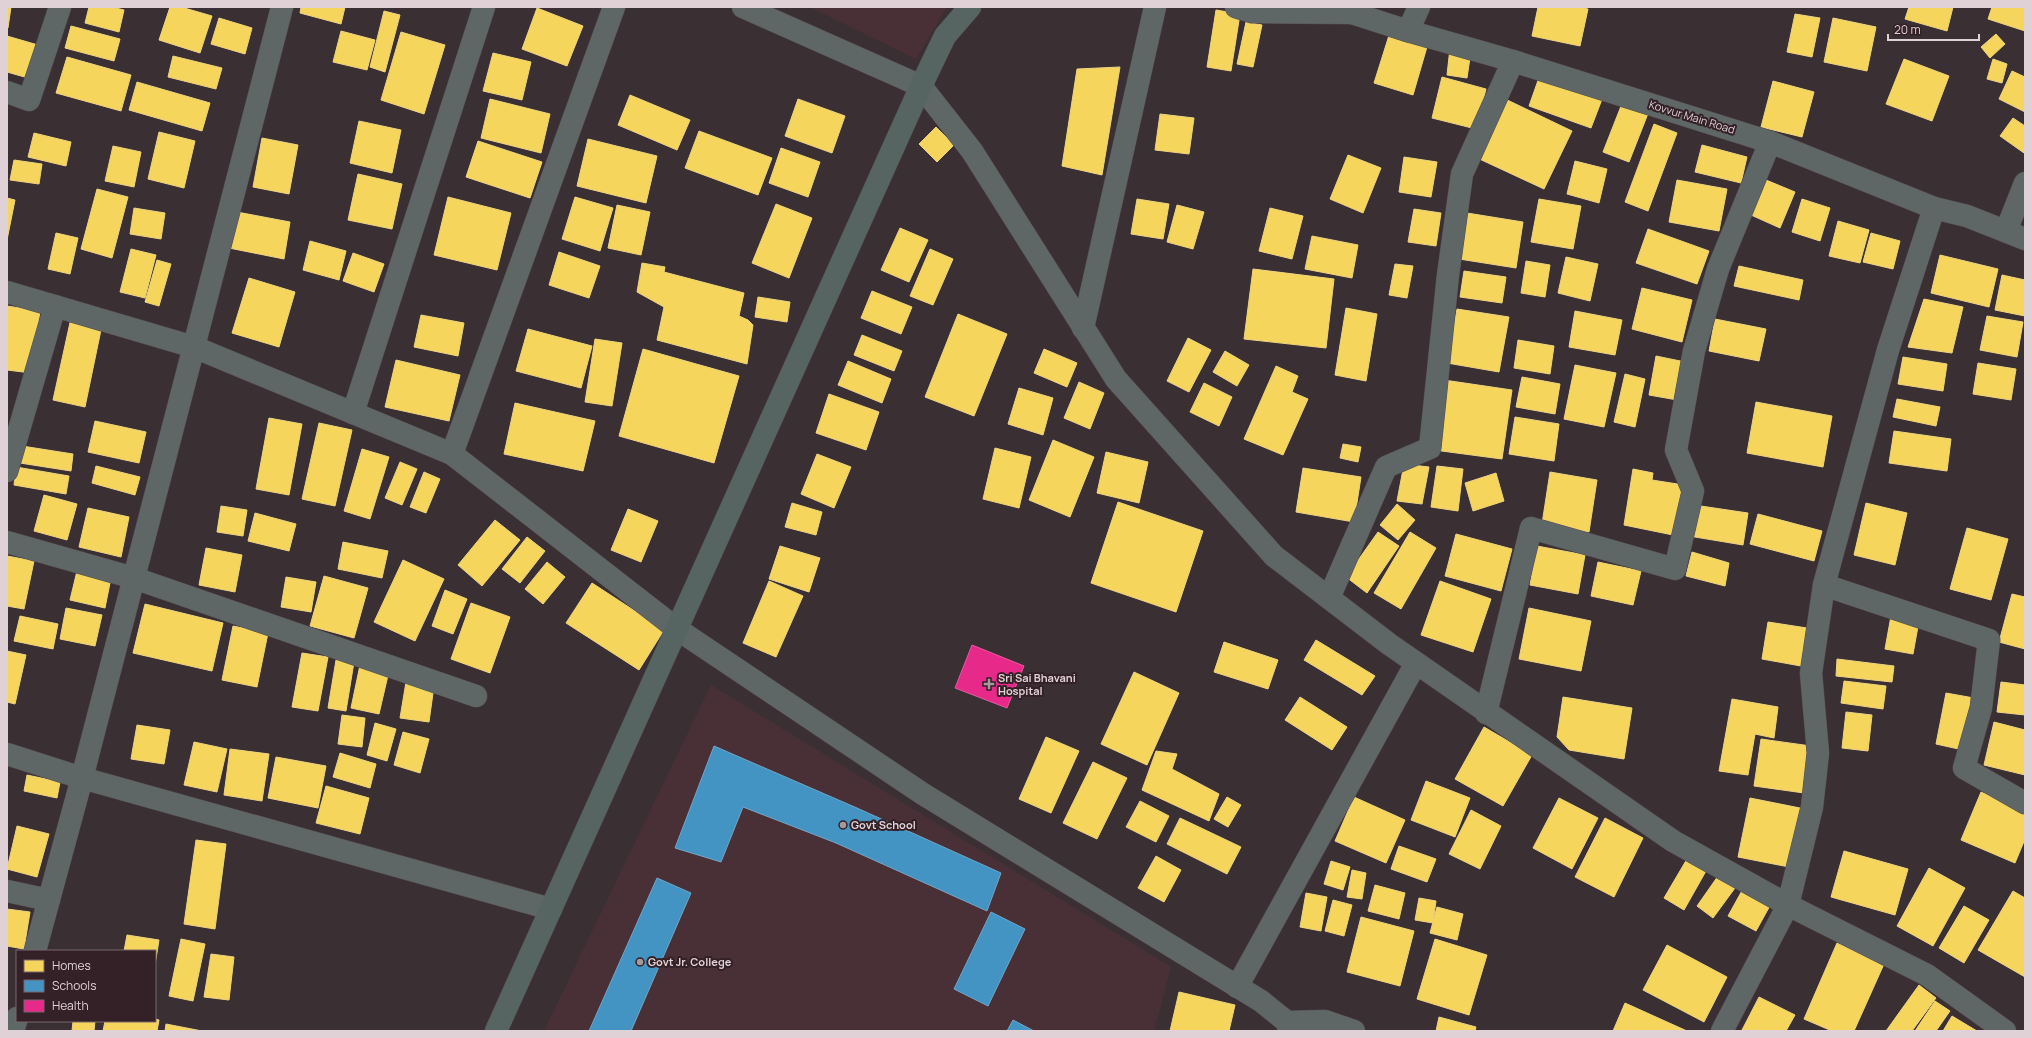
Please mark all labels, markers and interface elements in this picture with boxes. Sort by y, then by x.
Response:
scale bar [1888,16,1979,42]
text: 20 m [1894,21,1921,38]
street label: Kovvur Main Road [1647,96,1737,137]
place label: Sri Sai Bhavani Hospital [998,670,1076,698]
marker: Sri Sai Bhavani Hospital [983,678,995,690]
place label: Govt School [851,817,916,832]
marker: Govt School [838,820,848,830]
legend [16,950,156,1022]
place label: Govt Jr. College [648,954,732,969]
text: Homes [52,957,91,974]
marker: Govt Jr. College [635,957,645,967]
text: Schools [52,977,96,994]
text: Health [52,997,89,1014]

